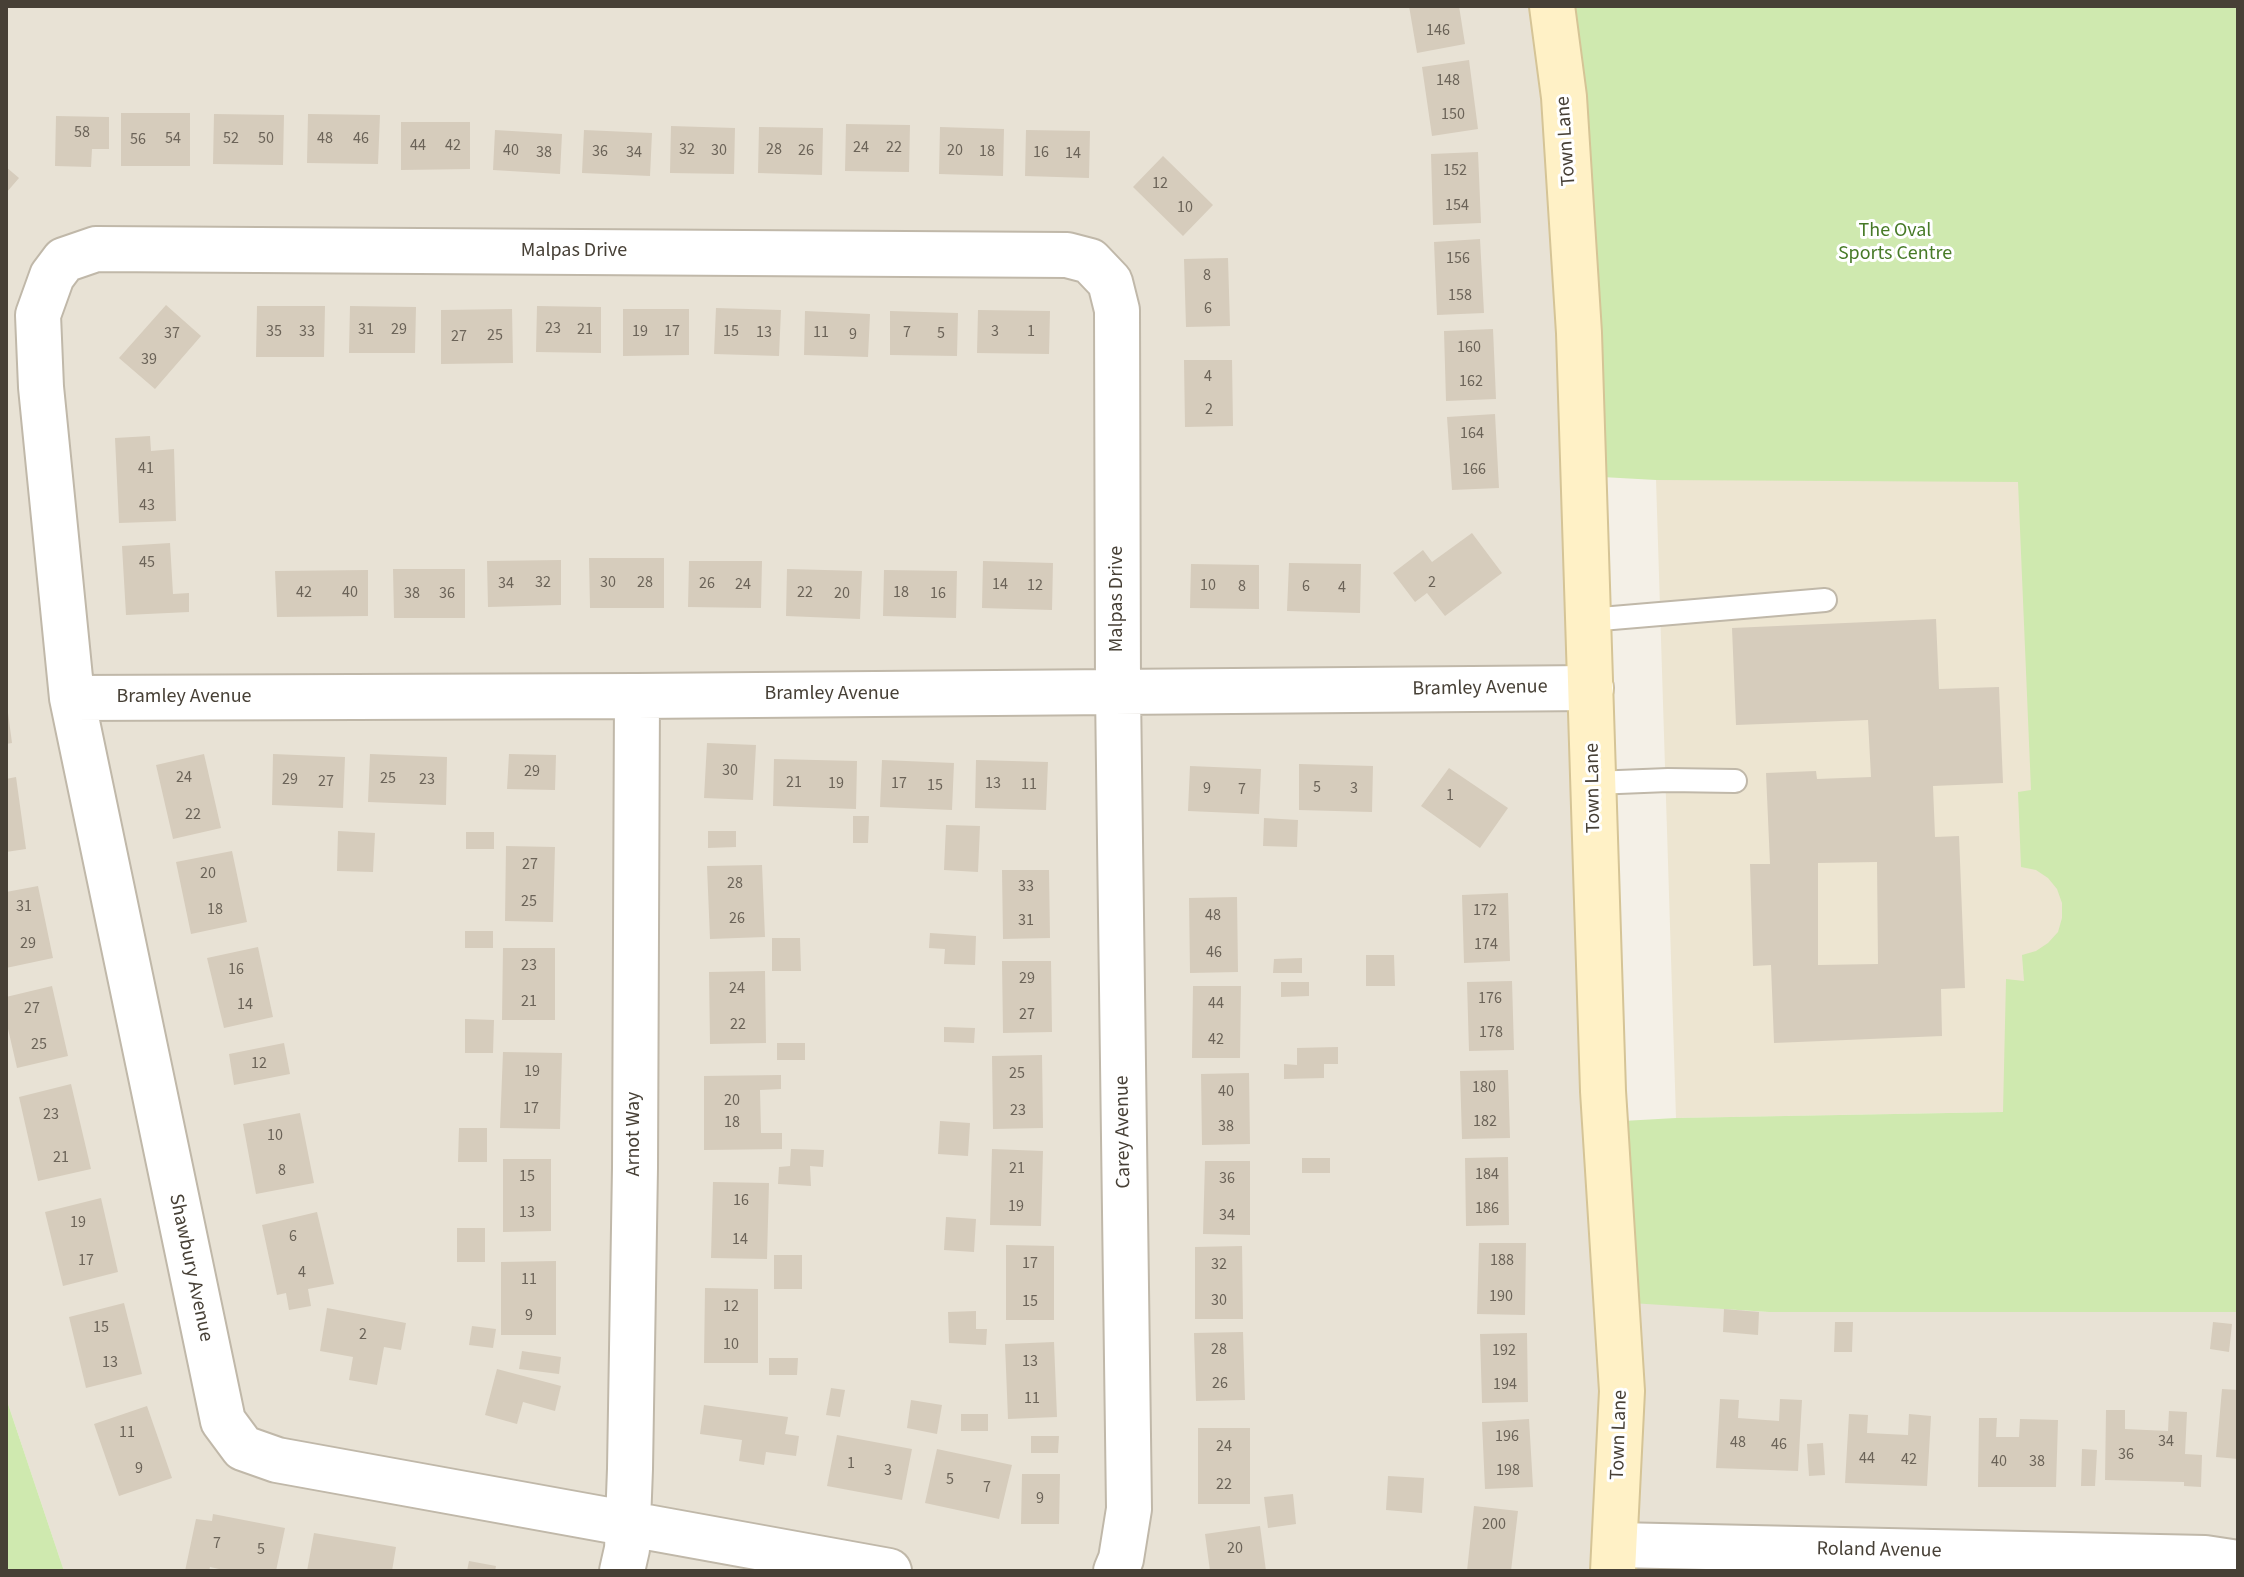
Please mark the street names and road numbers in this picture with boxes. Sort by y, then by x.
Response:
street label: Town Lane [1552,95,1582,187]
street label: Malpas Drive [521,240,627,264]
street label: Malpas Drive [1106,546,1130,652]
street label: Bramley Avenue [1412,676,1548,702]
street label: Bramley Avenue [765,683,899,707]
street label: Bramley Avenue [117,686,251,710]
street label: Town Lane [1581,743,1607,833]
street label: Carey Avenue [1111,1075,1137,1189]
street label: Arnot Way [623,1092,647,1176]
street label: Shawbury Avenue [163,1192,217,1344]
street label: Town Lane [1606,1390,1634,1480]
street label: Roland Avenue [1816,1538,1942,1564]

